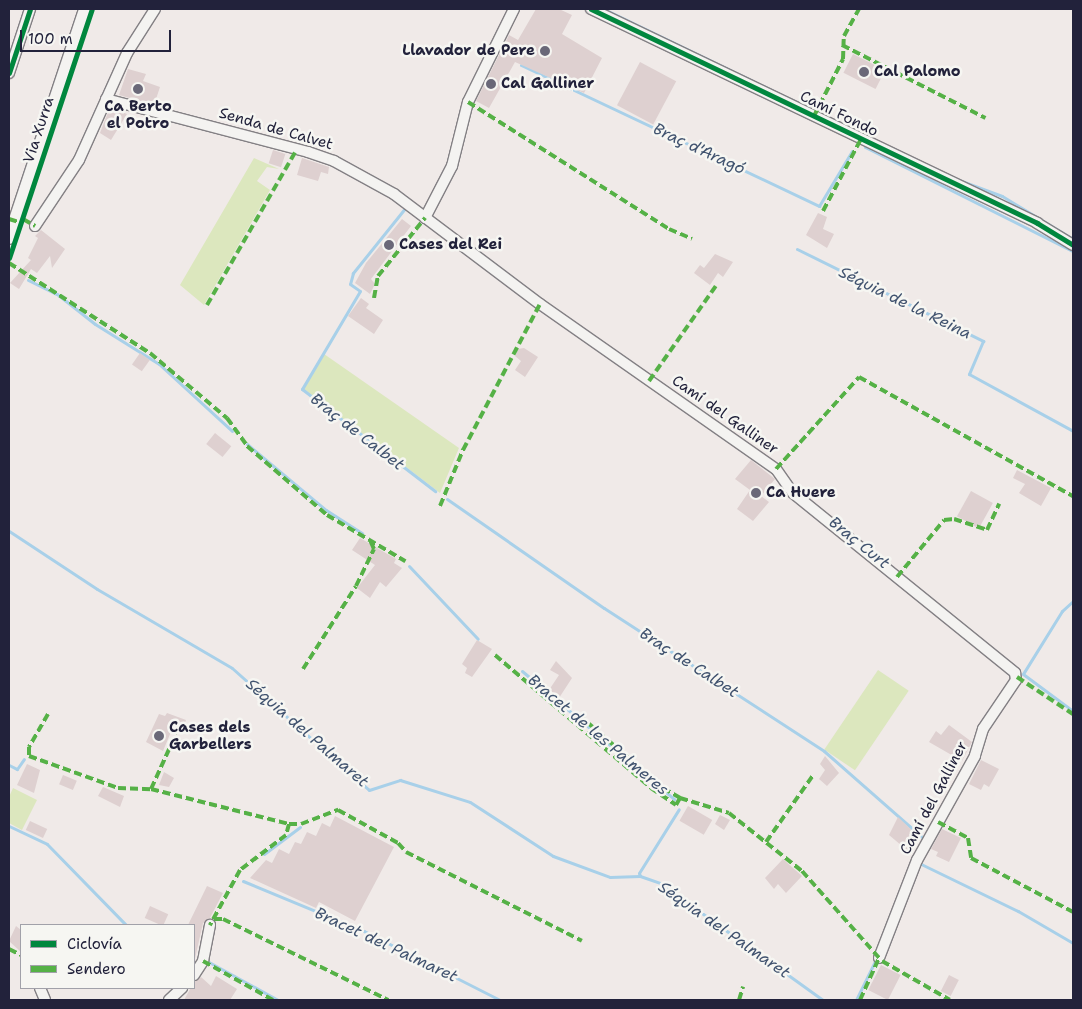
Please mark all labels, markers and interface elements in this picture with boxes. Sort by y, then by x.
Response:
scale bar [22,20,174,52]
text: 100 m [28,29,73,49]
place label: Llavador de Pere [402,42,535,60]
marker: Llavador de Pere [539,45,551,57]
place label: Cal Palomo [874,63,961,81]
marker: Cal Palomo [858,66,870,78]
place label: Cal Galliner [501,75,594,93]
marker: Cal Galliner [485,78,497,90]
marker: Ca Berto el Potro [132,83,144,95]
street label: Camí Fondo [797,87,881,141]
street label: Via Xurra [20,95,58,165]
place label: Ca Berto el Potro [104,97,172,132]
street label: Senda de Calvet [217,104,335,154]
water label: Braç d'Aragó [650,119,748,179]
place label: Cases del Rei [399,236,502,254]
marker: Cases del Rei [383,239,395,251]
water label: Séquia de la Reina [836,263,974,343]
street label: Camí del Galliner [668,372,782,458]
water label: Braç de Calbet [306,389,408,475]
place label: Ca Huere [766,484,836,502]
marker: Ca Huere [750,487,762,499]
water label: Braç Curt [825,513,893,573]
water label: Braç de Calbet [636,624,742,702]
water label: Bracet de les Palmeres [524,670,672,800]
water label: Séquia del Palmaret [242,675,372,791]
place label: Cases dels Garbellers [169,718,252,753]
marker: Cases dels Garbellers [153,730,165,742]
street label: Camí del Galliner [897,738,971,858]
water label: Séquia del Palmaret [655,877,793,983]
water label: Bracet del Palmaret [311,903,461,987]
legend [20,924,195,989]
text: Ciclovía [67,934,122,954]
text: Sendero [67,959,126,979]

